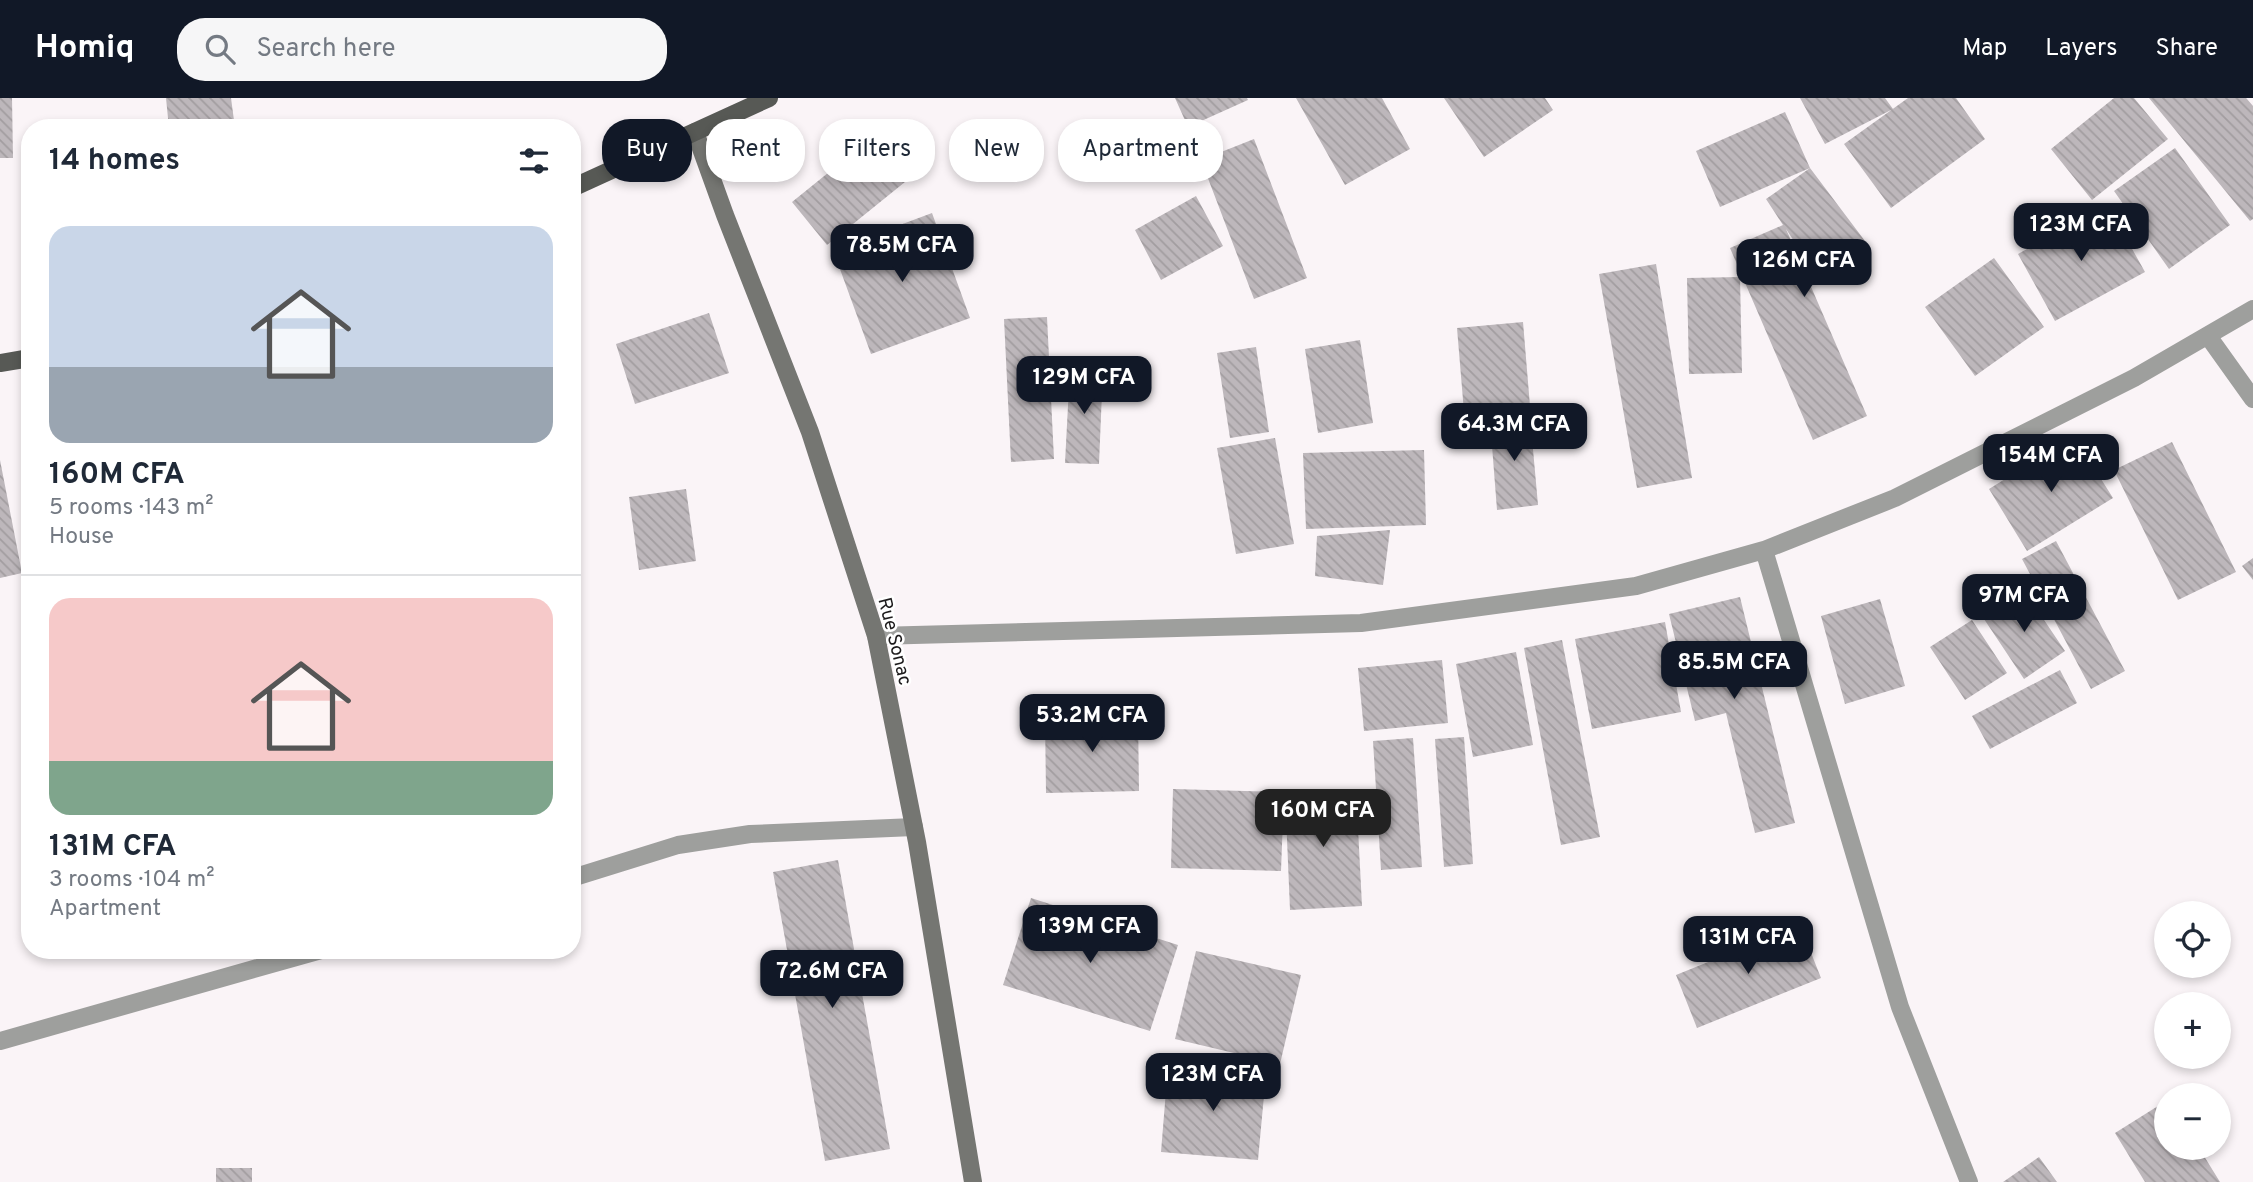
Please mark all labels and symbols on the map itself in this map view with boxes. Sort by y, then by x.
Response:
pin: 123M CFA [2009,204,2153,263]
pin: 78.5M CFA [822,225,982,284]
pin: 126M CFA [1732,240,1876,299]
pin: 129M CFA [1012,356,1156,416]
pin: 64.3M CFA [1434,404,1594,463]
pin: 154M CFA [1979,434,2123,494]
pin: 97M CFA [1959,574,2089,634]
street label: Rue Sonac [872,595,917,688]
pin: 85.5M CFA [1654,642,1814,701]
pin: 53.2M CFA [1012,694,1172,754]
pin: 160M CFA [1251,790,1395,849]
pin: 139M CFA [1018,906,1162,965]
pin: 131M CFA [1676,916,1820,976]
pin: 72.6M CFA [752,950,912,1010]
pin: 123M CFA [1141,1054,1285,1113]

